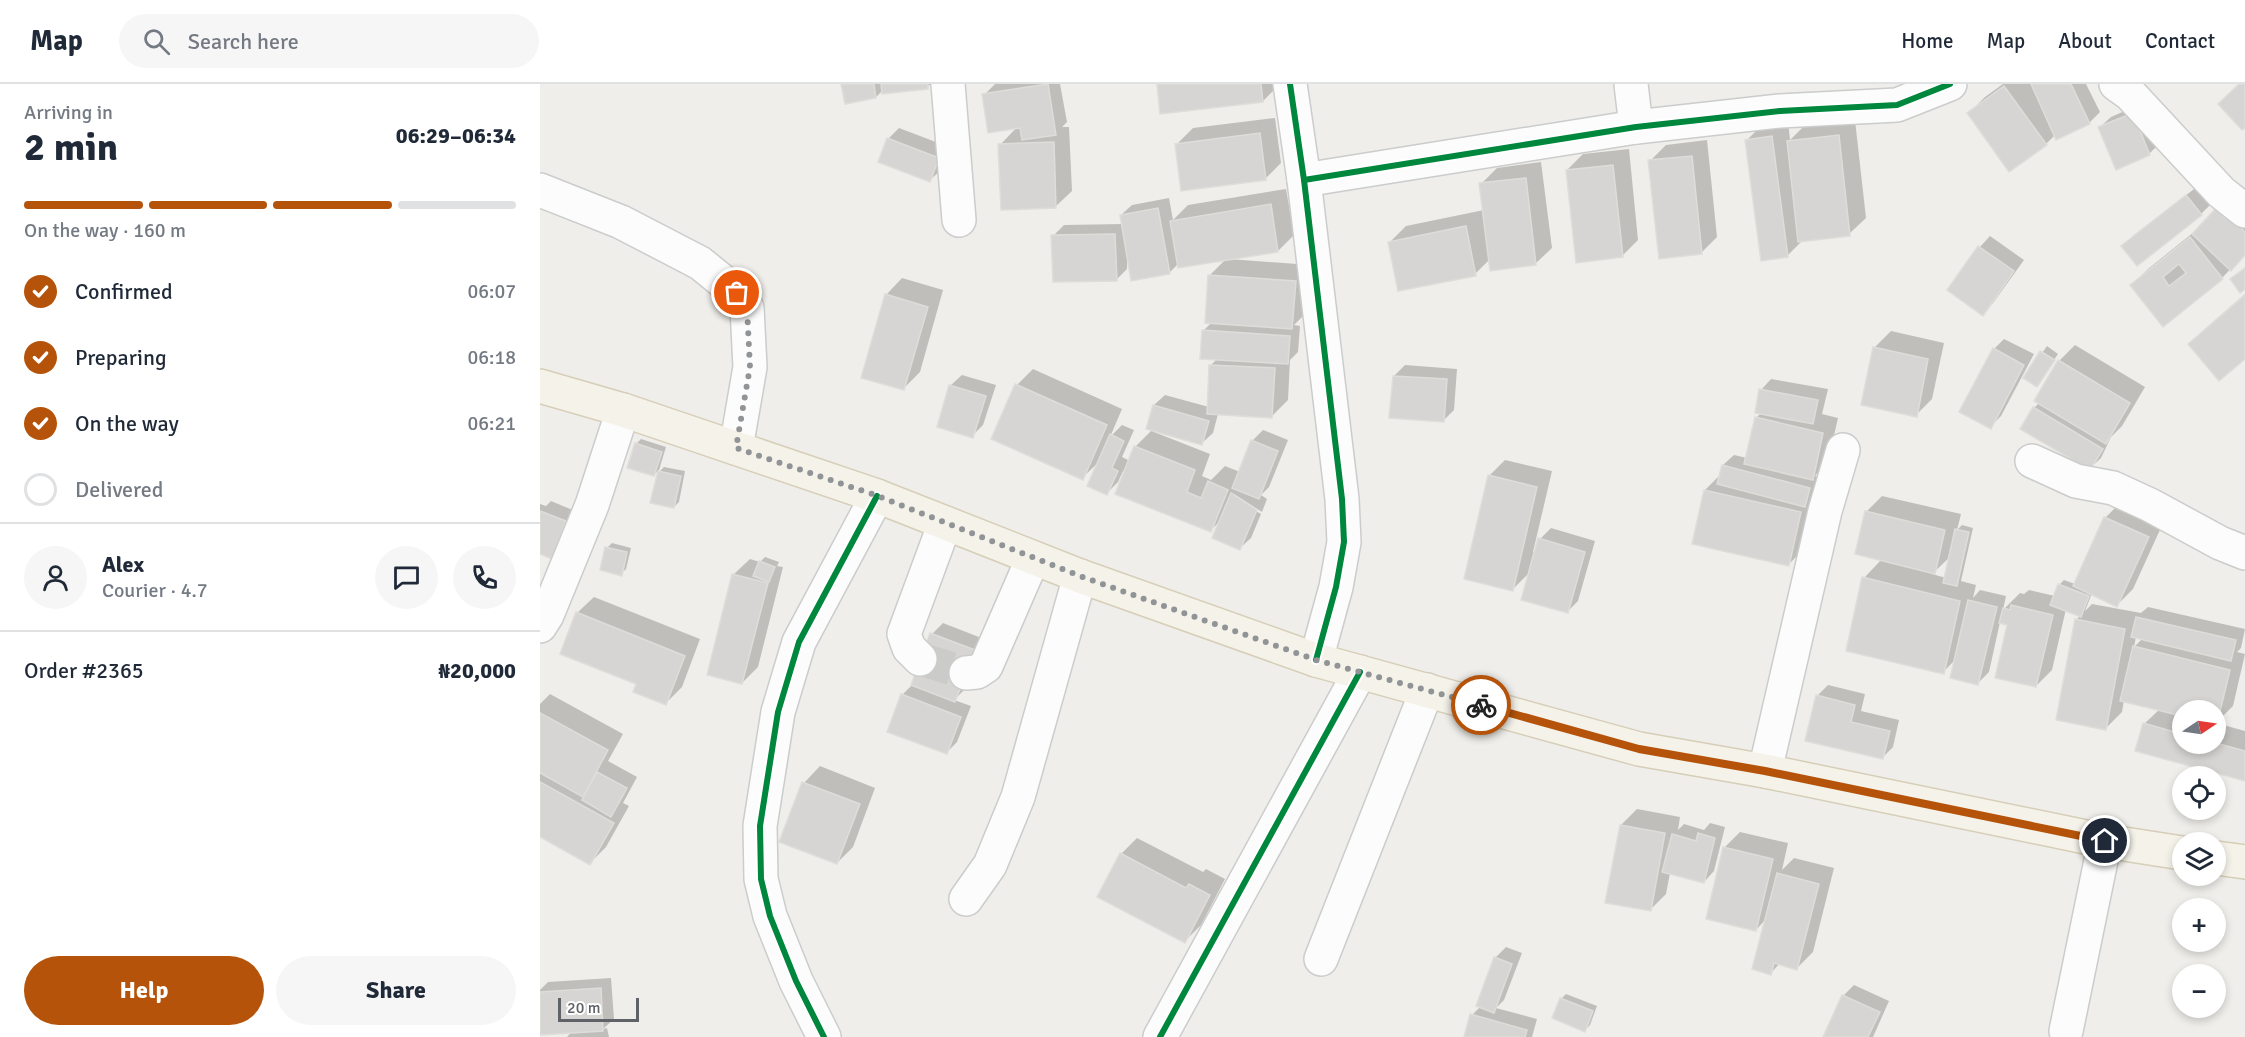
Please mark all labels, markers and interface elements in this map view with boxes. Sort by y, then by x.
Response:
search box [119,14,539,68]
text: Map [30,24,83,58]
icon: search [140,25,173,58]
text: Search here [188,28,299,55]
text: Home [1901,28,1954,54]
text: Map [1987,28,2025,54]
text: About [2058,28,2112,54]
text: Contact [2145,28,2215,54]
text: Arriving in [24,100,113,125]
text: 06:29–06:34 [396,122,516,149]
text: 2 min [24,123,118,171]
text: On the way · 160 m [24,218,186,243]
pin [711,267,762,318]
icon: check [24,275,57,308]
icon: bag [720,276,753,309]
text: Confirmed [75,278,173,305]
text: 06:07 [467,279,516,304]
icon: check [24,341,57,374]
text: Preparing [75,344,167,371]
text: 06:18 [467,345,516,370]
icon: check [24,407,57,440]
text: On the way [75,410,179,437]
text: 06:21 [467,411,516,436]
text: Delivered [75,476,163,503]
button: person [24,546,87,609]
button: chat [375,546,438,609]
button: phone [453,546,516,609]
text: Alex [102,551,144,578]
text: Courier · 4.7 [102,578,208,603]
text: Order #2365 [24,657,144,684]
text: ₦20,000 [438,657,516,684]
courier [1451,675,1511,735]
icon: bike [1465,689,1498,722]
north arrow [2172,700,2226,754]
map controls [2172,700,2226,1018]
button: locate [2172,766,2226,820]
pin [2079,815,2130,866]
icon: home [2088,824,2121,857]
button: layers [2172,832,2226,886]
button: + [2172,898,2226,952]
button: Help [24,956,264,1025]
button: Share [276,956,516,1025]
button: − [2172,964,2226,1018]
scale bar [558,995,639,1022]
text: 20 m [567,998,601,1018]

